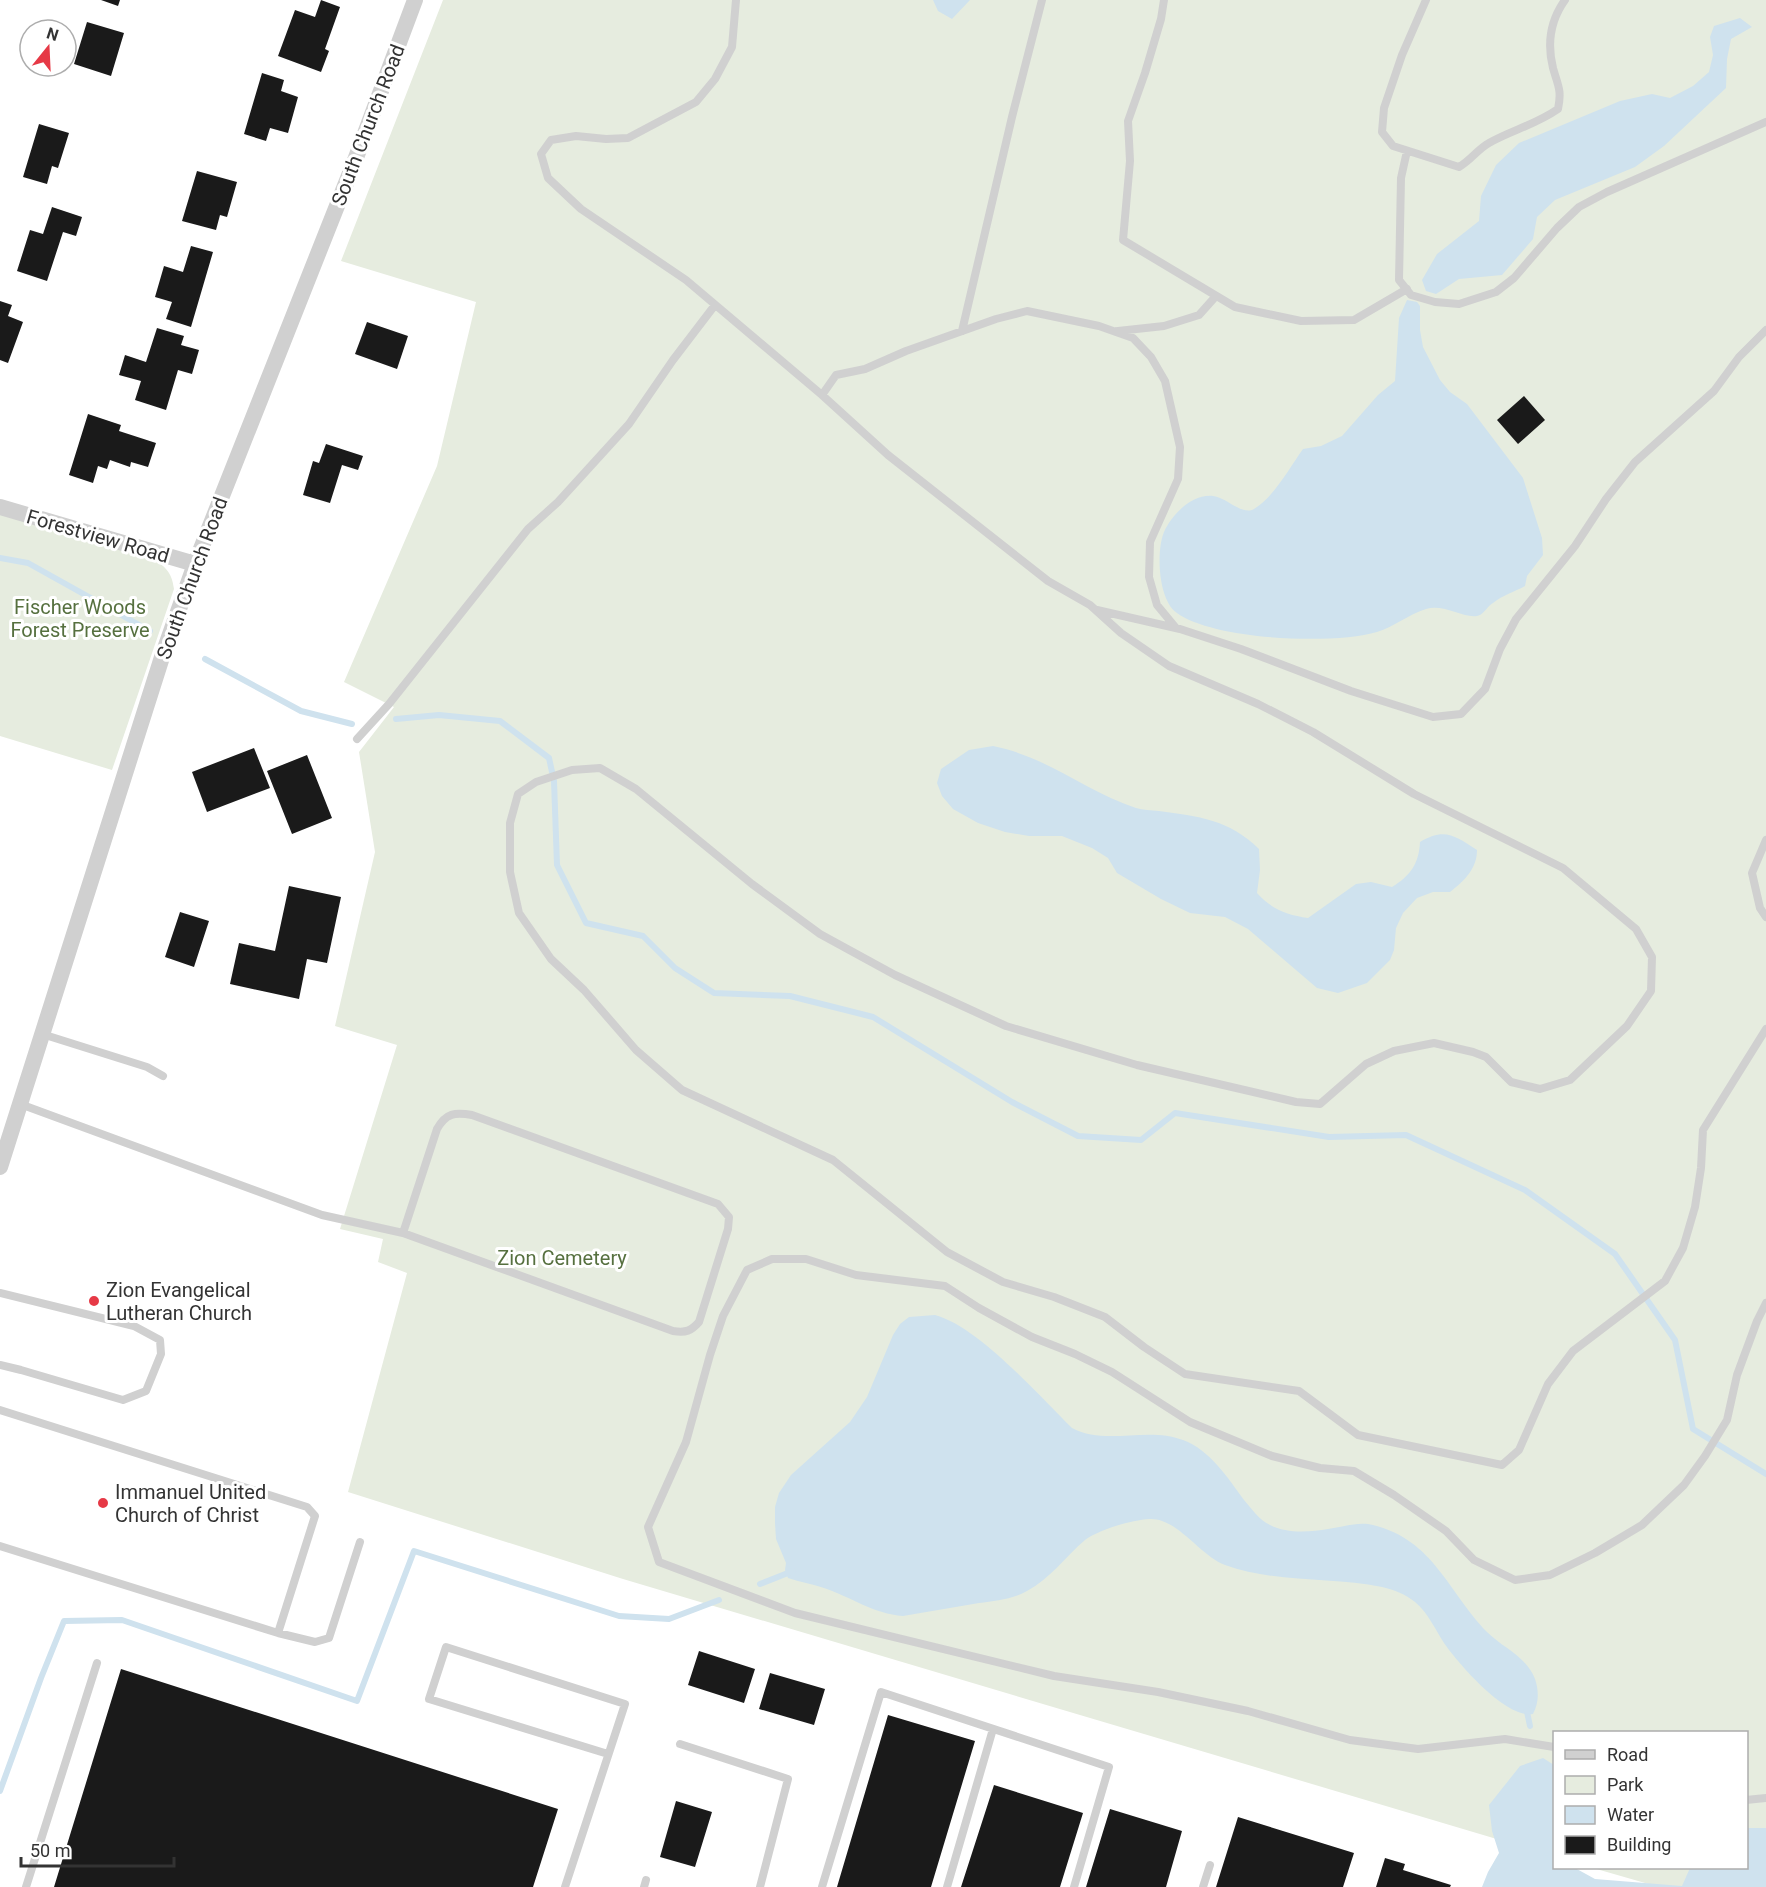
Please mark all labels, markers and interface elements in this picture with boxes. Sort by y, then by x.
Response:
north arrow [18,18,78,78]
text: N [44,23,61,45]
street label: South Church Road [326,41,410,209]
street label: South Church Road [152,494,232,662]
street label: Forestview Road [24,504,172,568]
park label: Fischer Woods Forest Preserve [10,595,150,642]
park label: Zion Cemetery [497,1246,627,1270]
place label: Zion Evangelical Lutheran Church [106,1278,252,1325]
marker: Zion Evangelical Lutheran Church [87,1294,101,1308]
place label: Immanuel United Church of Christ [115,1480,266,1527]
marker: Immanuel United Church of Christ [96,1496,110,1510]
legend [1553,1731,1748,1869]
text: Road [1607,1744,1648,1765]
text: Park [1607,1774,1644,1795]
text: Water [1607,1804,1654,1825]
scale bar [21,1830,174,1868]
text: Building [1607,1834,1671,1855]
text: 50 m [30,1840,70,1861]

